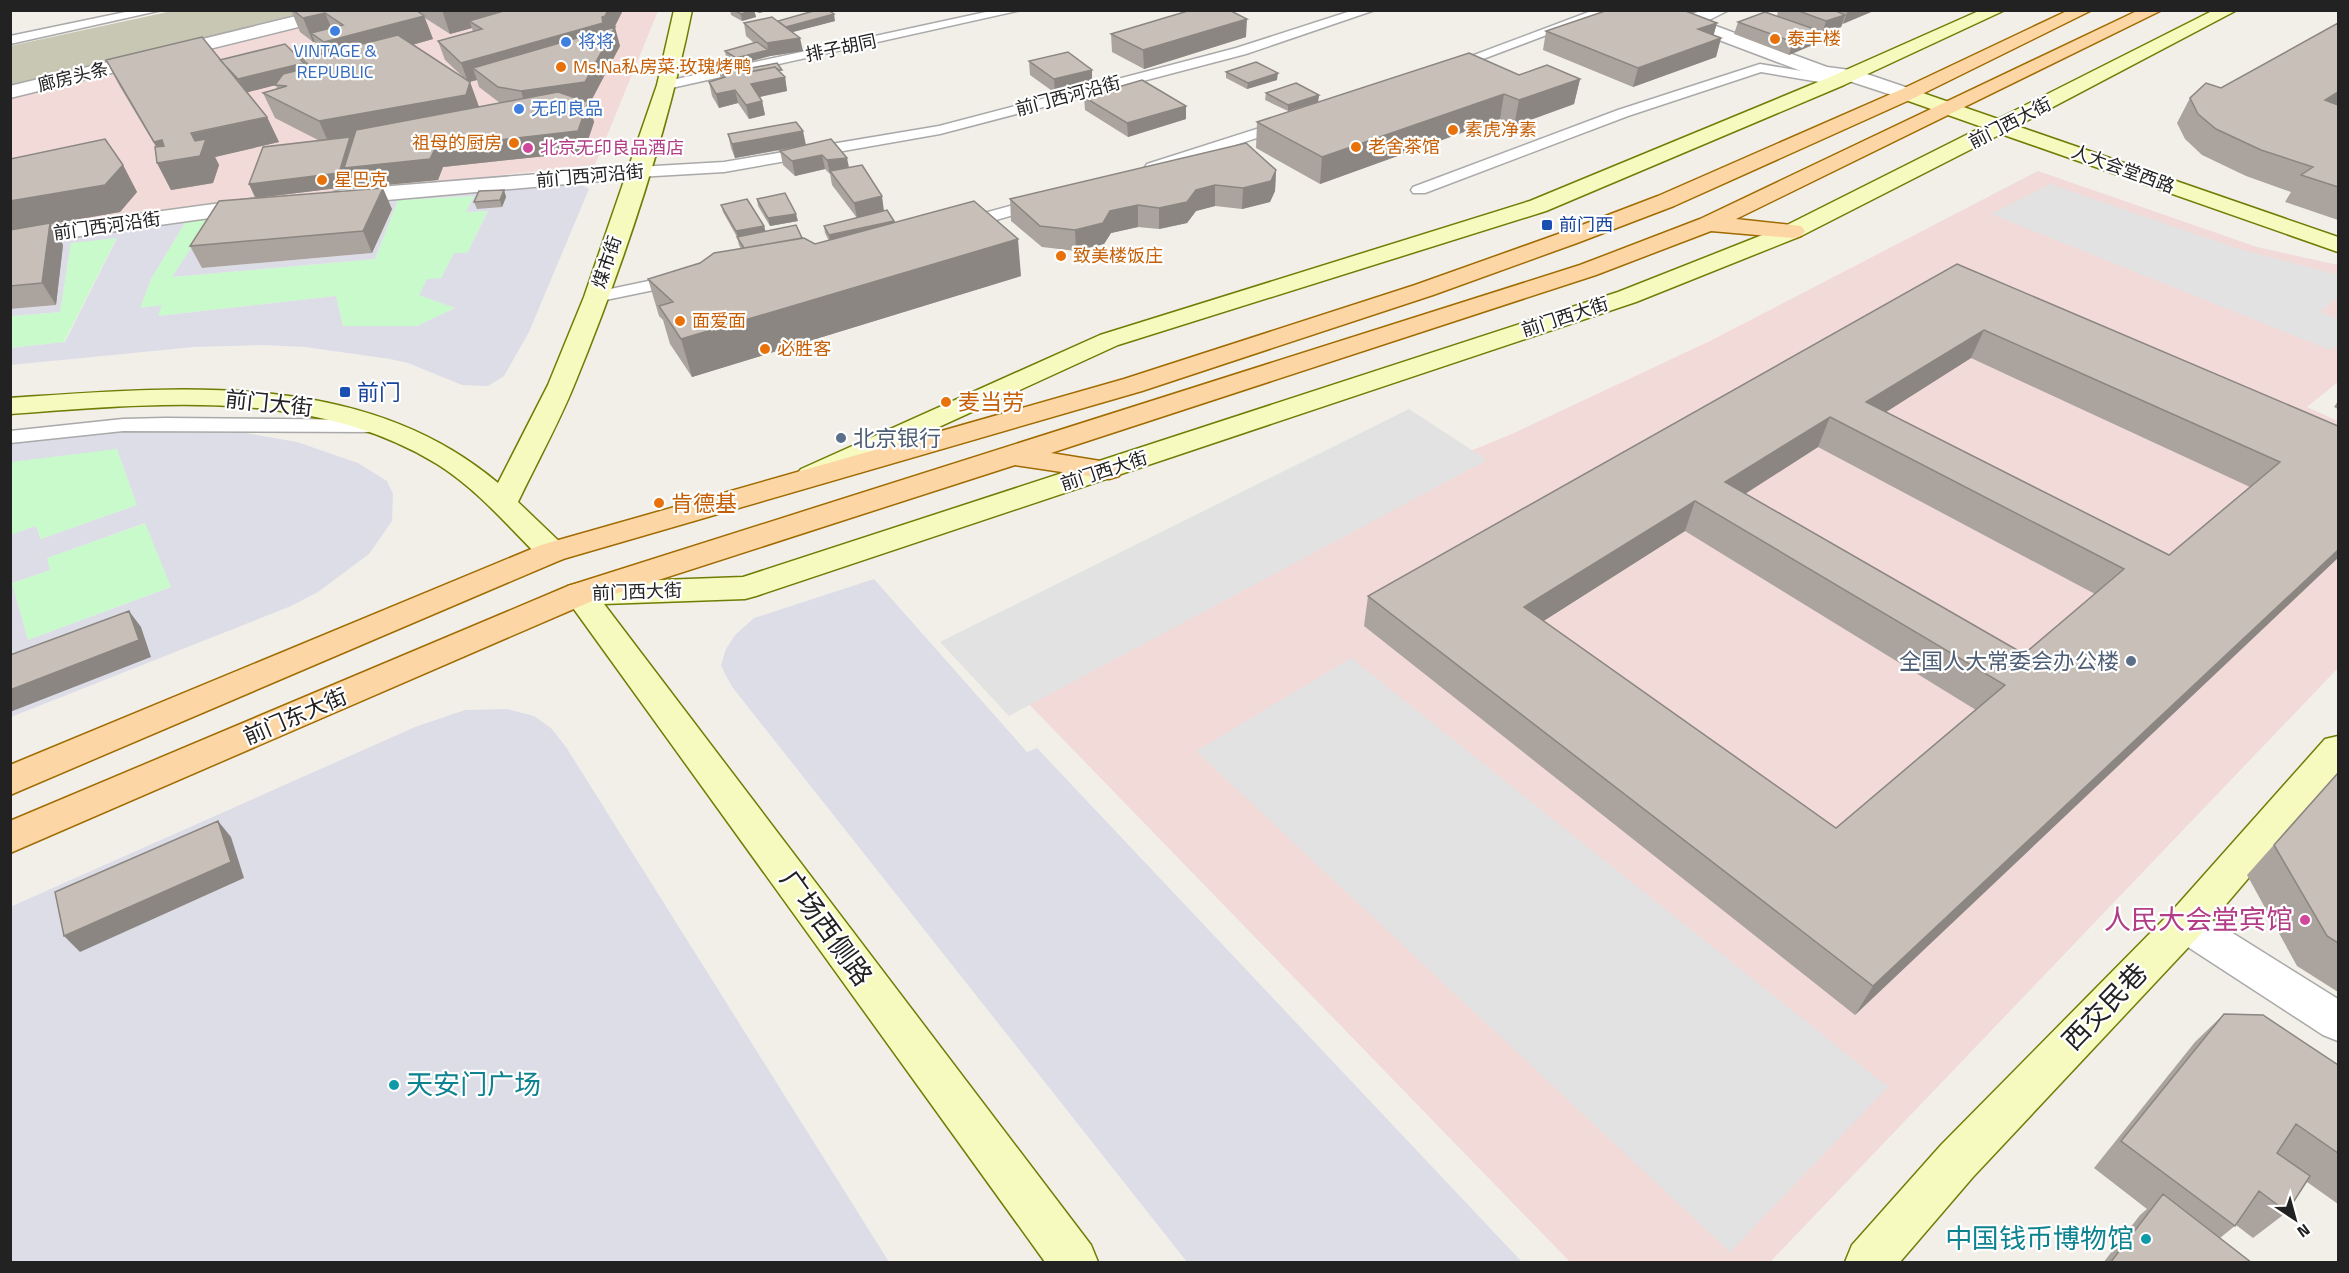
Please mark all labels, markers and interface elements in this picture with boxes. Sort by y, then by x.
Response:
marker: VINTAGE & REPUBLIC [328,24,342,38]
place label: 泰丰楼 [1787,25,1841,52]
street label: 排子胡同 [803,27,879,68]
place label: 将将 [578,28,614,55]
marker: 泰丰楼 [1768,32,1782,46]
marker: 将将 [559,35,573,49]
place label: VINTAGE & REPUBLIC [293,37,377,85]
place label: Ms.Na私房菜·玫瑰烤鸭 [573,53,751,80]
street label: 廊房头条 [35,55,111,98]
marker: Ms.Na私房菜·玫瑰烤鸭 [554,60,568,74]
street label: 前门西河沿街 [1012,69,1124,123]
street label: 前门西大街 [1964,90,2056,155]
place label: 无印良品 [531,95,603,122]
marker: 无印良品 [512,102,526,116]
place label: 素虎净素 [1465,116,1537,143]
marker: 素虎净素 [1446,123,1460,137]
place label: 祖母的厨房 [412,129,502,156]
place label: 老舍茶馆 [1368,133,1440,160]
place label: 北京无印良品酒店 [540,134,684,161]
marker: 祖母的厨房 [507,136,521,150]
street label: 人大会堂西路 [2068,137,2179,200]
marker: 老舍茶馆 [1349,140,1363,154]
marker: 北京无印良品酒店 [521,141,535,155]
street label: 前门西河沿街 [535,157,645,194]
place label: 星巴克 [334,166,388,193]
marker: 星巴克 [315,173,329,187]
street label: 前门西河沿街 [52,205,162,246]
place label: 前门西 [1559,211,1613,238]
marker: 前门西 [1540,218,1554,232]
street label: 煤市街 [585,232,628,292]
place label: 致美楼饭庄 [1073,242,1163,269]
marker: 致美楼饭庄 [1054,249,1068,263]
street label: 前门西大街 [1518,290,1612,343]
place label: 面爱面 [692,307,746,334]
marker: 面爱面 [673,314,687,328]
place label: 必胜客 [777,335,831,362]
marker: 必胜客 [758,342,772,356]
place label: 前门 [357,375,401,409]
street label: 前门大街 [223,381,315,425]
marker: 前门 [338,385,352,399]
place label: 麦当劳 [958,385,1024,419]
marker: 麦当劳 [939,395,953,409]
place label: 北京银行 [853,421,941,455]
marker: 北京银行 [834,431,848,445]
street label: 前门西大街 [1057,444,1151,497]
place label: 肯德基 [671,486,737,520]
marker: 肯德基 [652,496,666,510]
street label: 前门西大街 [592,576,682,607]
place label: 全国人大常委会办公楼 [1899,644,2119,678]
marker: 全国人大常委会办公楼 [2124,654,2138,668]
street label: 前门东大街 [238,679,352,753]
street label: 广场西侧路 [771,860,883,994]
place label: 人民大会堂宾馆 [2104,898,2293,939]
marker: 人民大会堂宾馆 [2298,913,2312,927]
street label: 西交民巷 [2052,953,2156,1059]
place label: 天安门广场 [406,1063,541,1104]
marker: 天安门广场 [387,1078,401,1092]
north arrow [2265,1189,2325,1249]
place label: 中国钱币博物馆 [1945,1217,2134,1258]
text: N [2292,1218,2315,1244]
marker: 中国钱币博物馆 [2139,1232,2153,1246]

